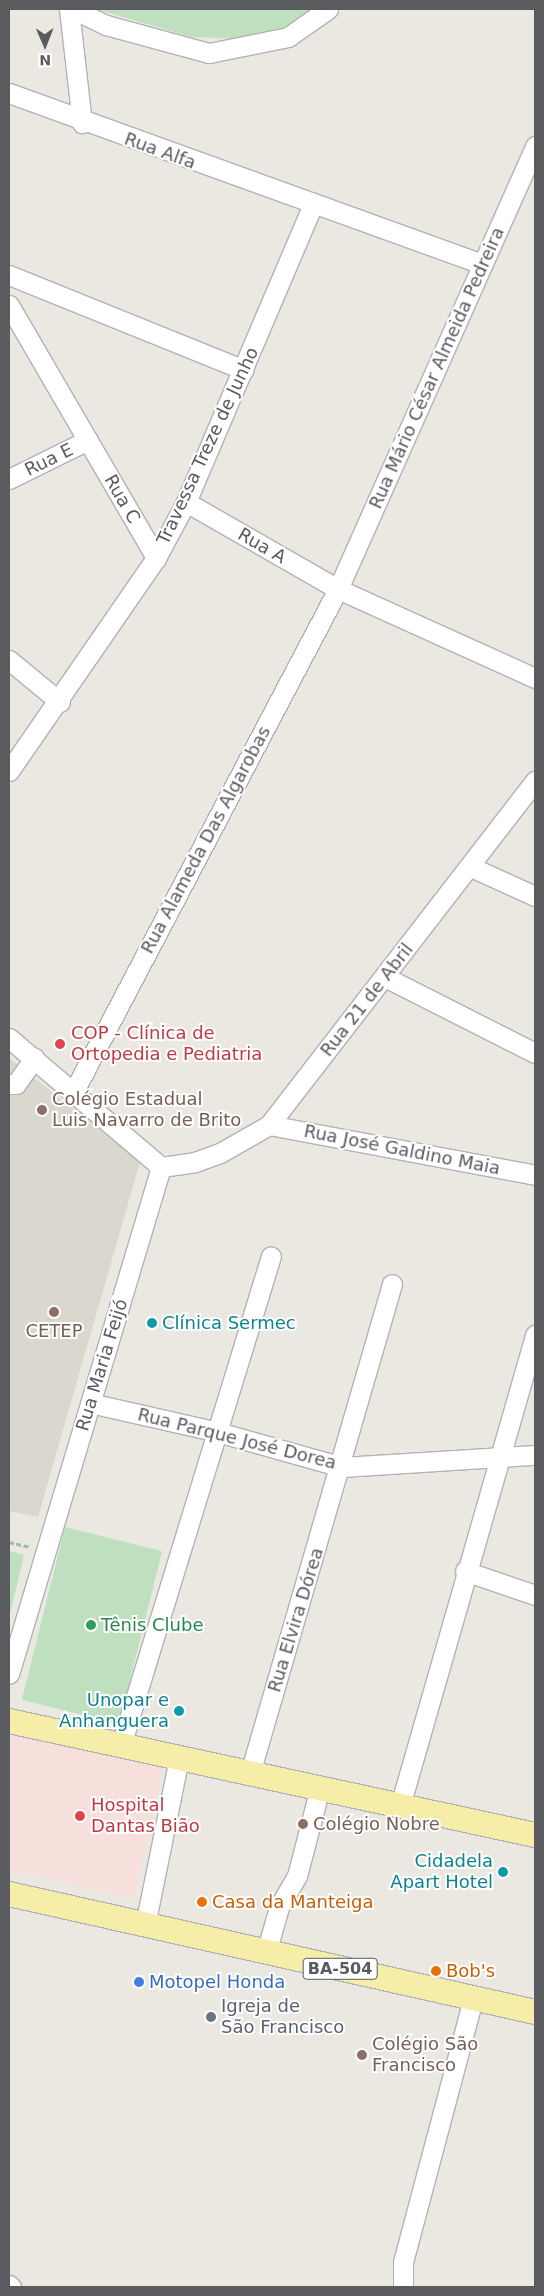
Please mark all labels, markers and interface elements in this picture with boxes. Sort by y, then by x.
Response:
north arrow [20,20,70,70]
text: N [39,52,51,68]
street label: Rua Alfa [121,128,199,174]
street label: Rua Mário César Almeida Pedreira [365,224,509,512]
street label: Travessa Treze de Junho [153,344,263,548]
street label: Rua E [21,439,77,481]
street label: Rua C [100,471,144,527]
street label: Rua A [234,524,290,568]
street label: Rua Alameda Das Algarobas [137,723,275,957]
street label: Rua 21 de Abril [316,939,418,1061]
place label: COP - Clínica de Ortopedia e Pediatria [71,1023,262,1066]
marker: COP - Clínica de Ortopedia e Pediatria [53,1037,67,1051]
place label: Colégio Estadual Luis Navarro de Brito [52,1089,241,1132]
marker: Colégio Estadual Luis Navarro de Brito [36,1104,48,1116]
street label: Rua José Galdino Maia [302,1120,502,1180]
street label: Rua Maria Feijó [72,1296,132,1434]
marker: CETEP [48,1306,60,1318]
place label: Clínica Sermec [162,1312,296,1334]
marker: Clínica Sermec [146,1317,158,1329]
place label: CETEP [25,1320,83,1342]
street label: Rua Parque José Dorea [135,1404,339,1474]
street label: Rua Elvira Dórea [264,1545,328,1695]
place label: Tênis Clube [101,1614,204,1636]
marker: Tênis Clube [85,1619,97,1631]
place label: Unopar e Anhanguera [59,1690,169,1732]
marker: Unopar e Anhanguera [173,1705,185,1717]
place label: Hospital Dantas Bião [91,1795,200,1838]
marker: Hospital Dantas Bião [73,1809,87,1823]
place label: Colégio Nobre [313,1813,440,1835]
marker: Colégio Nobre [297,1818,309,1830]
place label: Cidadela Apart Hotel [390,1851,493,1894]
marker: Cidadela Apart Hotel [497,1866,509,1878]
place label: Casa da Manteiga [212,1891,373,1913]
marker: Casa da Manteiga [196,1896,208,1908]
road number: BA-504 [302,1956,378,1982]
place label: Bob's [446,1960,495,1982]
marker: Bob's [430,1965,442,1977]
place label: Motopel Honda [149,1971,285,1993]
marker: Motopel Honda [133,1976,145,1988]
place label: Igreja de São Francisco [221,1996,344,2038]
marker: Igreja de São Francisco [205,2011,217,2023]
place label: Colégio São Francisco [372,2034,478,2076]
marker: Colégio São Francisco [356,2049,368,2061]

